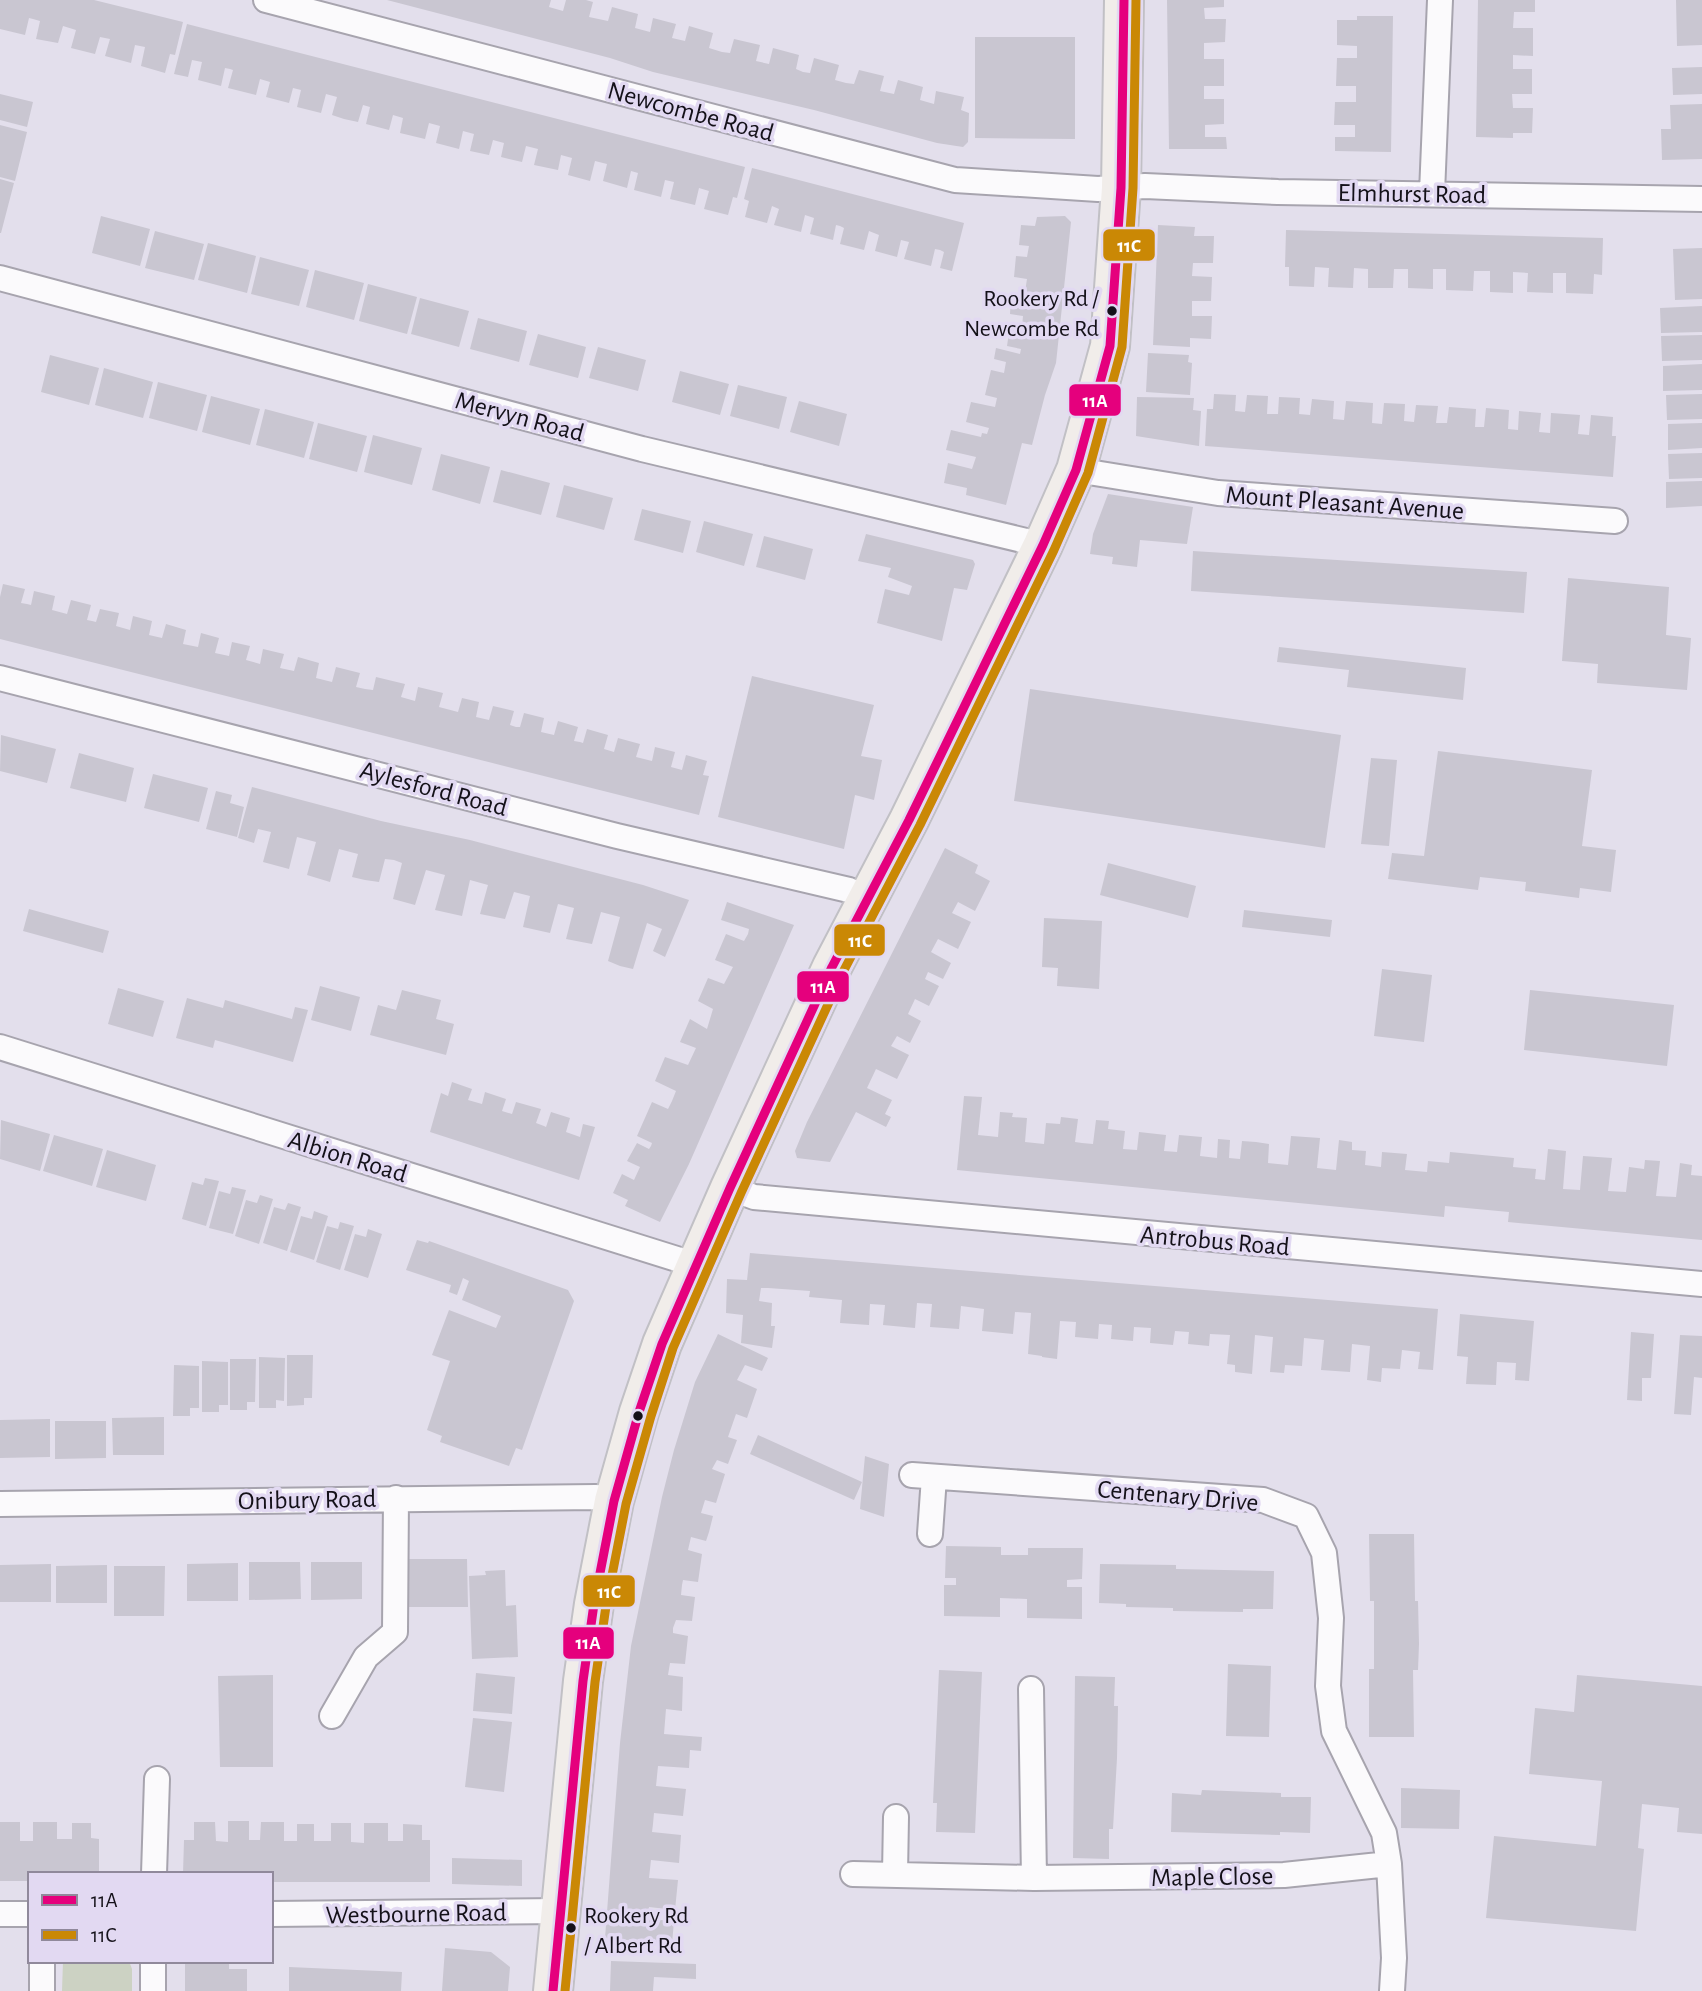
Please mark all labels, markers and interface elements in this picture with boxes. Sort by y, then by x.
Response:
street label: Newcombe Road [605,77,777,147]
street label: Elmhurst Road [1337,180,1486,208]
line badge: 11C [1102,228,1156,262]
text: 11C [1117,237,1141,256]
place label: Rookery Rd / Newcombe Rd [964,287,1099,341]
marker: Rookery Rd / Newcombe Rd [1105,304,1119,318]
line badge: 11A [1068,383,1122,417]
street label: Mervyn Road [453,387,587,447]
text: 11A [1082,392,1108,411]
street label: Mount Pleasant Avenue [1225,482,1465,524]
street label: Aylesford Road [357,757,510,821]
line badge: 11C [833,923,886,957]
text: 11C [848,932,872,951]
line badge: 11A [796,970,850,1003]
text: 11A [810,978,836,997]
street label: Albion Road [285,1127,410,1187]
street label: Antrobus Road [1139,1222,1291,1260]
unlabelled marker [631,1409,645,1423]
street label: Centenary Drive [1096,1476,1260,1516]
street label: Onibury Road [238,1486,376,1514]
line badge: 11C [582,1574,636,1608]
text: 11C [597,1583,621,1602]
line badge: 11A [562,1626,615,1660]
text: 11A [575,1634,601,1653]
street label: Maple Close [1151,1863,1273,1891]
legend [28,1872,273,1963]
text: 11A [91,1890,118,1911]
street label: Westbourne Road [325,1899,507,1929]
place label: Rookery Rd / Albert Rd [584,1904,689,1958]
marker: Rookery Rd / Albert Rd [564,1921,578,1935]
text: 11C [91,1925,116,1946]

